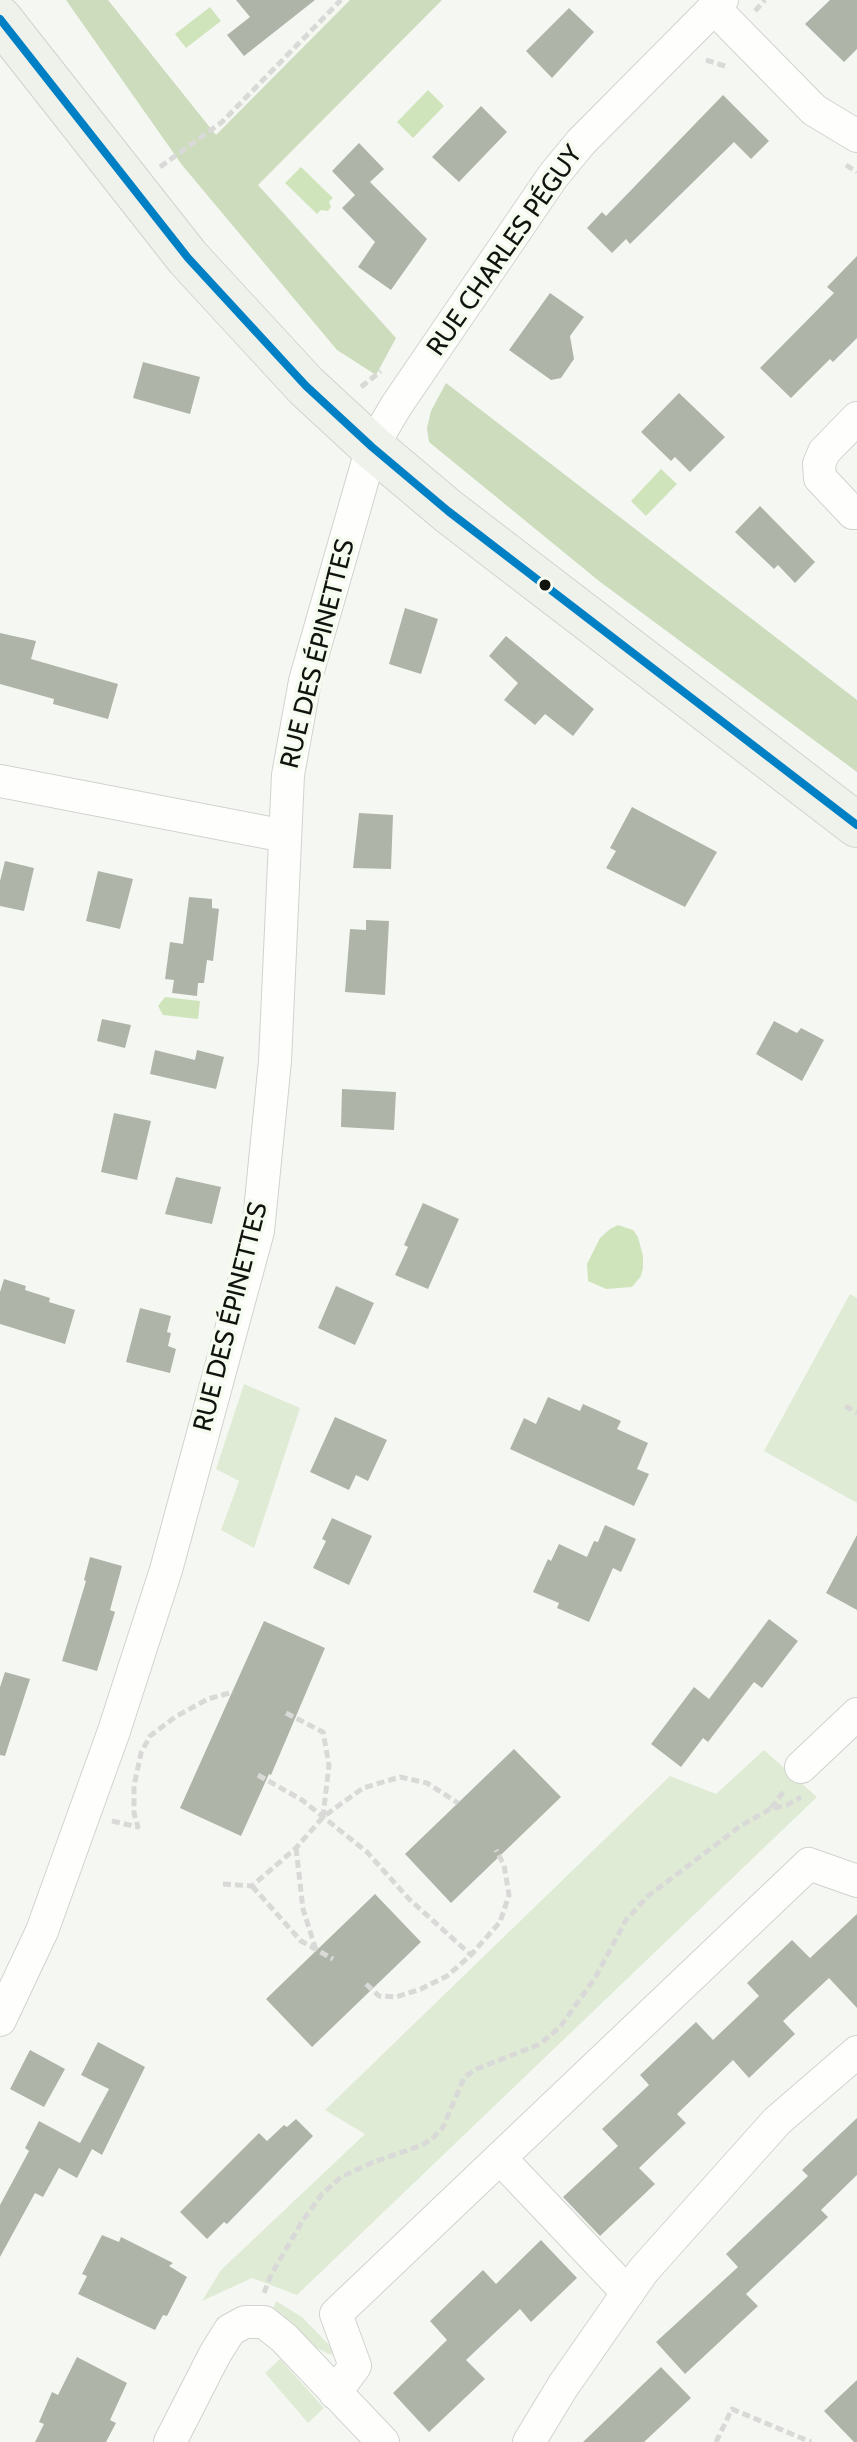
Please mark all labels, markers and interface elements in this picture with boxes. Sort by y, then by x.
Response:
street label: RUE CHARLES PÉGUY [421,140,589,362]
street label: RUE DES ÉPINETTES [274,536,362,772]
unlabelled marker [537,577,553,593]
street label: RUE DES ÉPINETTES [187,1199,275,1435]

